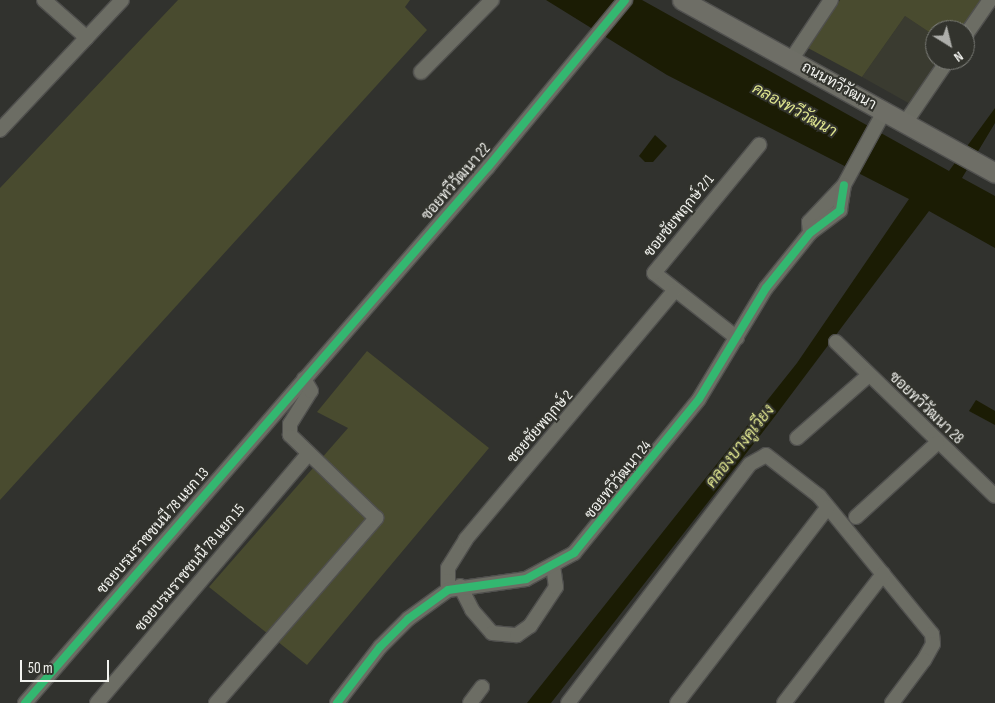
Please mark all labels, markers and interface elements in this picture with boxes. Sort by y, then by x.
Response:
north arrow [925,20,975,70]
text: N [951,48,967,66]
street label: ถนนทวีวัฒนา [799,58,879,114]
water label: คลองทวีวัฒนา [748,80,840,142]
street label: ซอยทวีวัฒนา 22 [418,140,494,224]
street label: ซอยชัยพฤกษ์ 2/1 [640,171,718,261]
street label: ซอยทวีวัฒนา 28 [885,368,967,448]
street label: ซอยชัยพฤกษ์ 2 [503,387,577,467]
water label: คลองบางคูเวียง [703,402,779,492]
street label: ซอยทวีวัฒนา 24 [581,437,655,523]
street label: ซอยบรมราชชนนี 78 แยก 13 [93,464,213,598]
street label: ซอยบรมราชชนนี 78 แยก 15 [131,500,249,636]
scale bar [22,650,111,682]
text: 50 m [28,659,53,678]

